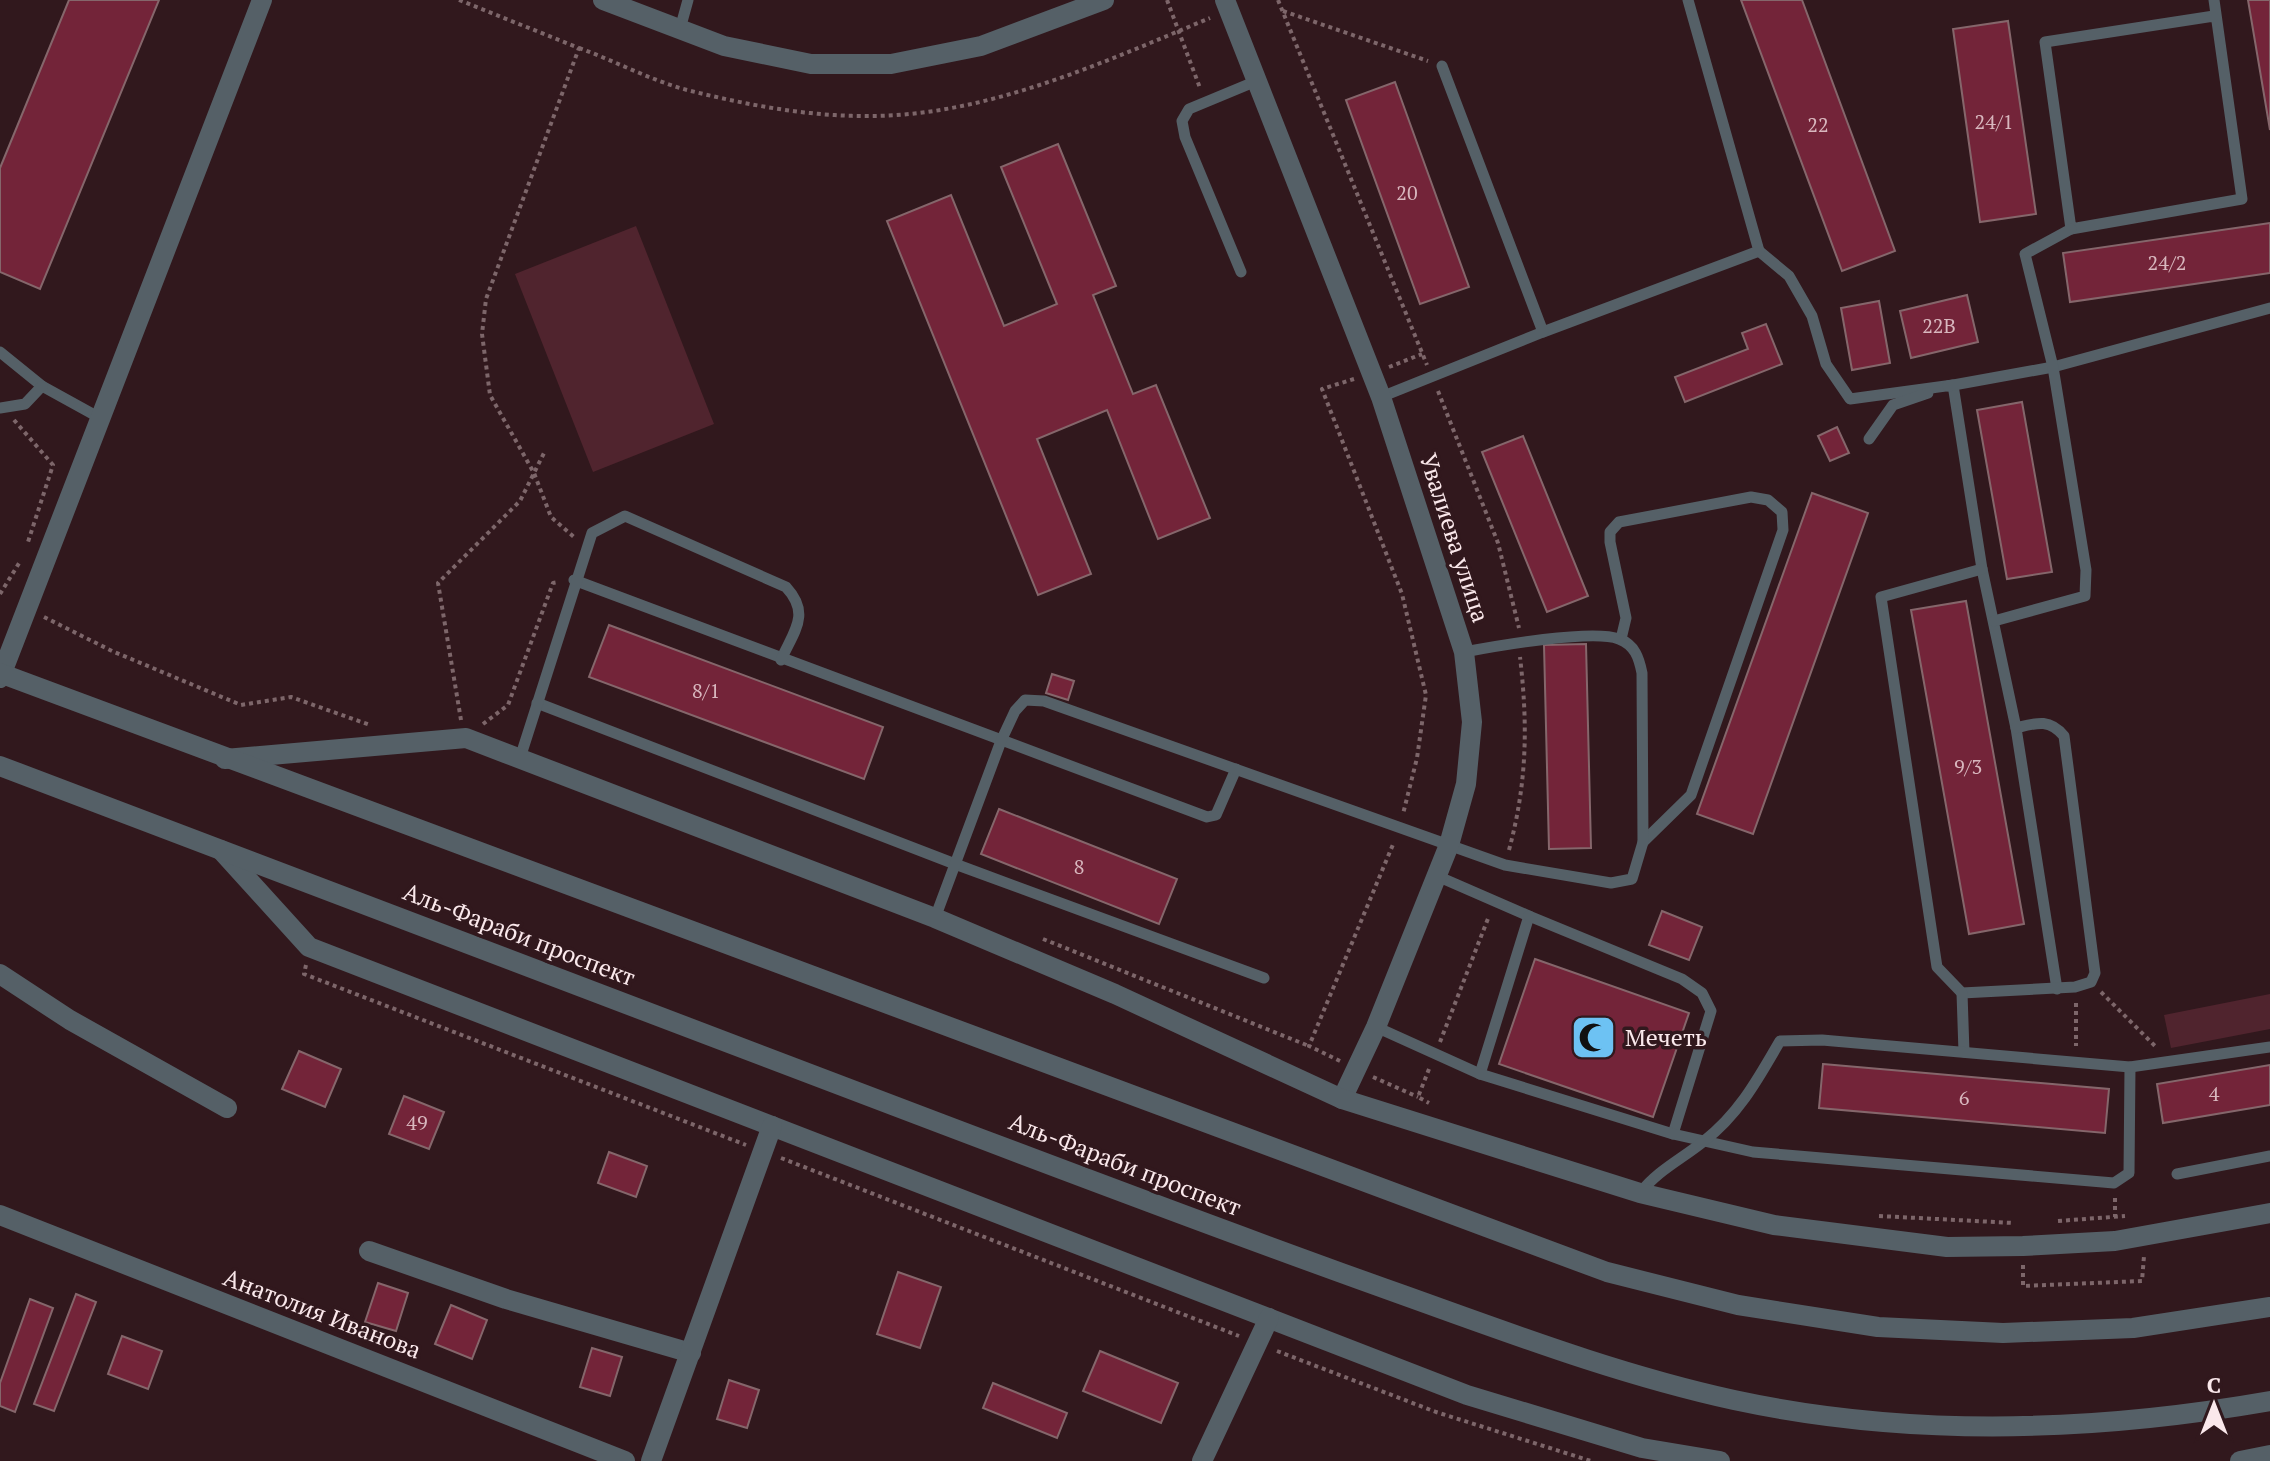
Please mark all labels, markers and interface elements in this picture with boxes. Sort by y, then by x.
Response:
house number: 24/1 [1975,108,2013,135]
house number: 22 [1807,111,1829,138]
house number: 20 [1396,179,1418,206]
house number: 24/2 [2148,249,2186,276]
house number: 22В [1922,312,1956,339]
street label: Увалиева улица [1413,449,1497,626]
house number: 8/1 [692,677,720,704]
house number: 9/3 [1954,753,1982,780]
house number: 8 [1074,853,1084,880]
street label: Аль-Фараби проспект [399,875,640,993]
mosque icon: Мечеть [1570,1014,1618,1062]
place label: Мечеть [1625,1021,1707,1053]
house number: 4 [2209,1080,2220,1107]
house number: 6 [1959,1084,1970,1111]
street label: Аль-Фараби проспект [1005,1105,1246,1223]
house number: 49 [406,1109,428,1136]
street label: Анатолия Иванова [219,1261,426,1366]
north arrow [2174,1365,2254,1445]
text: С [2207,1370,2221,1399]

